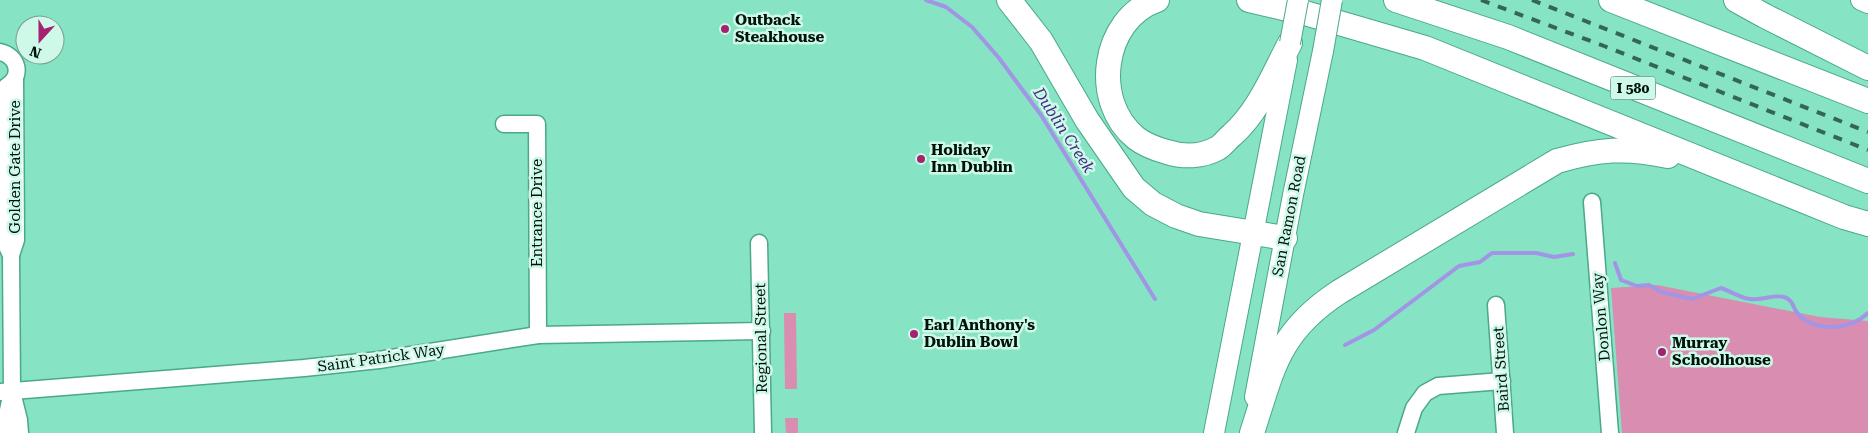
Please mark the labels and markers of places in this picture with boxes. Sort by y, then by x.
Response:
place label: Outback Steakhouse [735,11,824,46]
marker: Outback Steakhouse [719,23,731,35]
place label: Holiday Inn Dublin [931,141,1013,176]
marker: Holiday Inn Dublin [915,153,927,165]
place label: Earl Anthony's Dublin Bowl [924,316,1035,351]
marker: Earl Anthony's Dublin Bowl [908,328,920,340]
place label: Murray Schoolhouse [1672,334,1771,369]
marker: Murray Schoolhouse [1656,346,1668,358]

